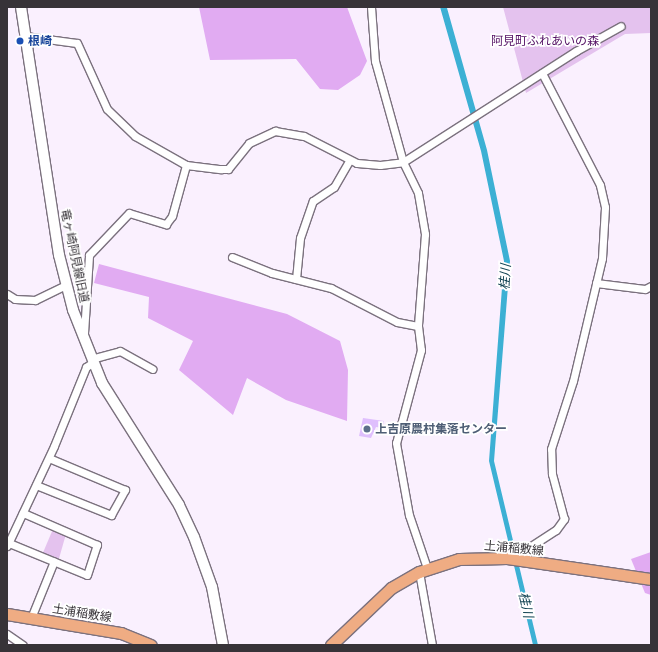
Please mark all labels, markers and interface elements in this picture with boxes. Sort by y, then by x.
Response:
place label: 根崎 [28,34,52,48]
park label: 阿見町ふれあいの森 [491,34,599,48]
marker: 根崎 [15,36,25,46]
street label: 竜ヶ崎阿見線旧道 [58,208,92,304]
water label: 桂川 [497,264,513,290]
place label: 上吉原農村集落センター [375,422,507,436]
marker: 上吉原農村集落センター [362,424,372,434]
street label: 土浦稲敷線 [483,538,545,558]
water label: 桂川 [515,591,537,619]
street label: 土浦稲敷線 [51,601,113,625]

